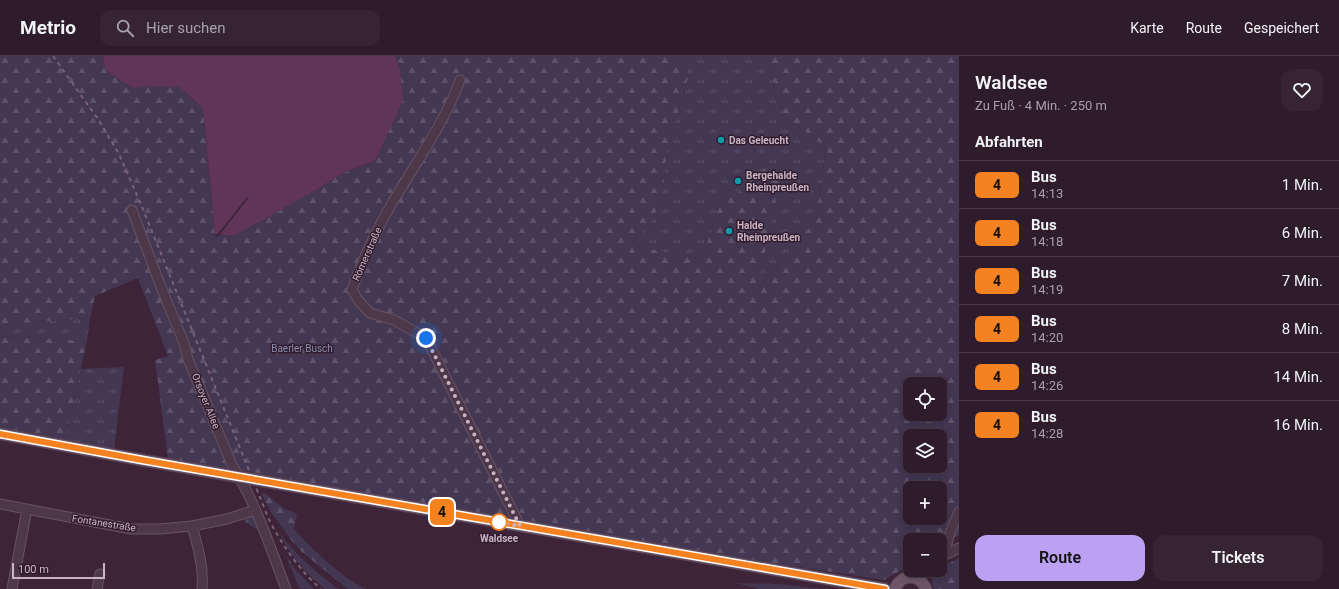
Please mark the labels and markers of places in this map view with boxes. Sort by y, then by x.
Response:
marker: Das Geleucht [716,135,726,145]
place label: Das Geleucht [729,135,789,146]
place label: Bergehalde Rheinpreußen [746,170,810,193]
marker: Bergehalde Rheinpreußen [733,176,743,186]
place label: Halde Rheinpreußen [737,220,801,243]
marker: Halde Rheinpreußen [724,226,734,236]
marker: Waldsee [490,513,508,531]
place label: Waldsee [480,533,519,544]

